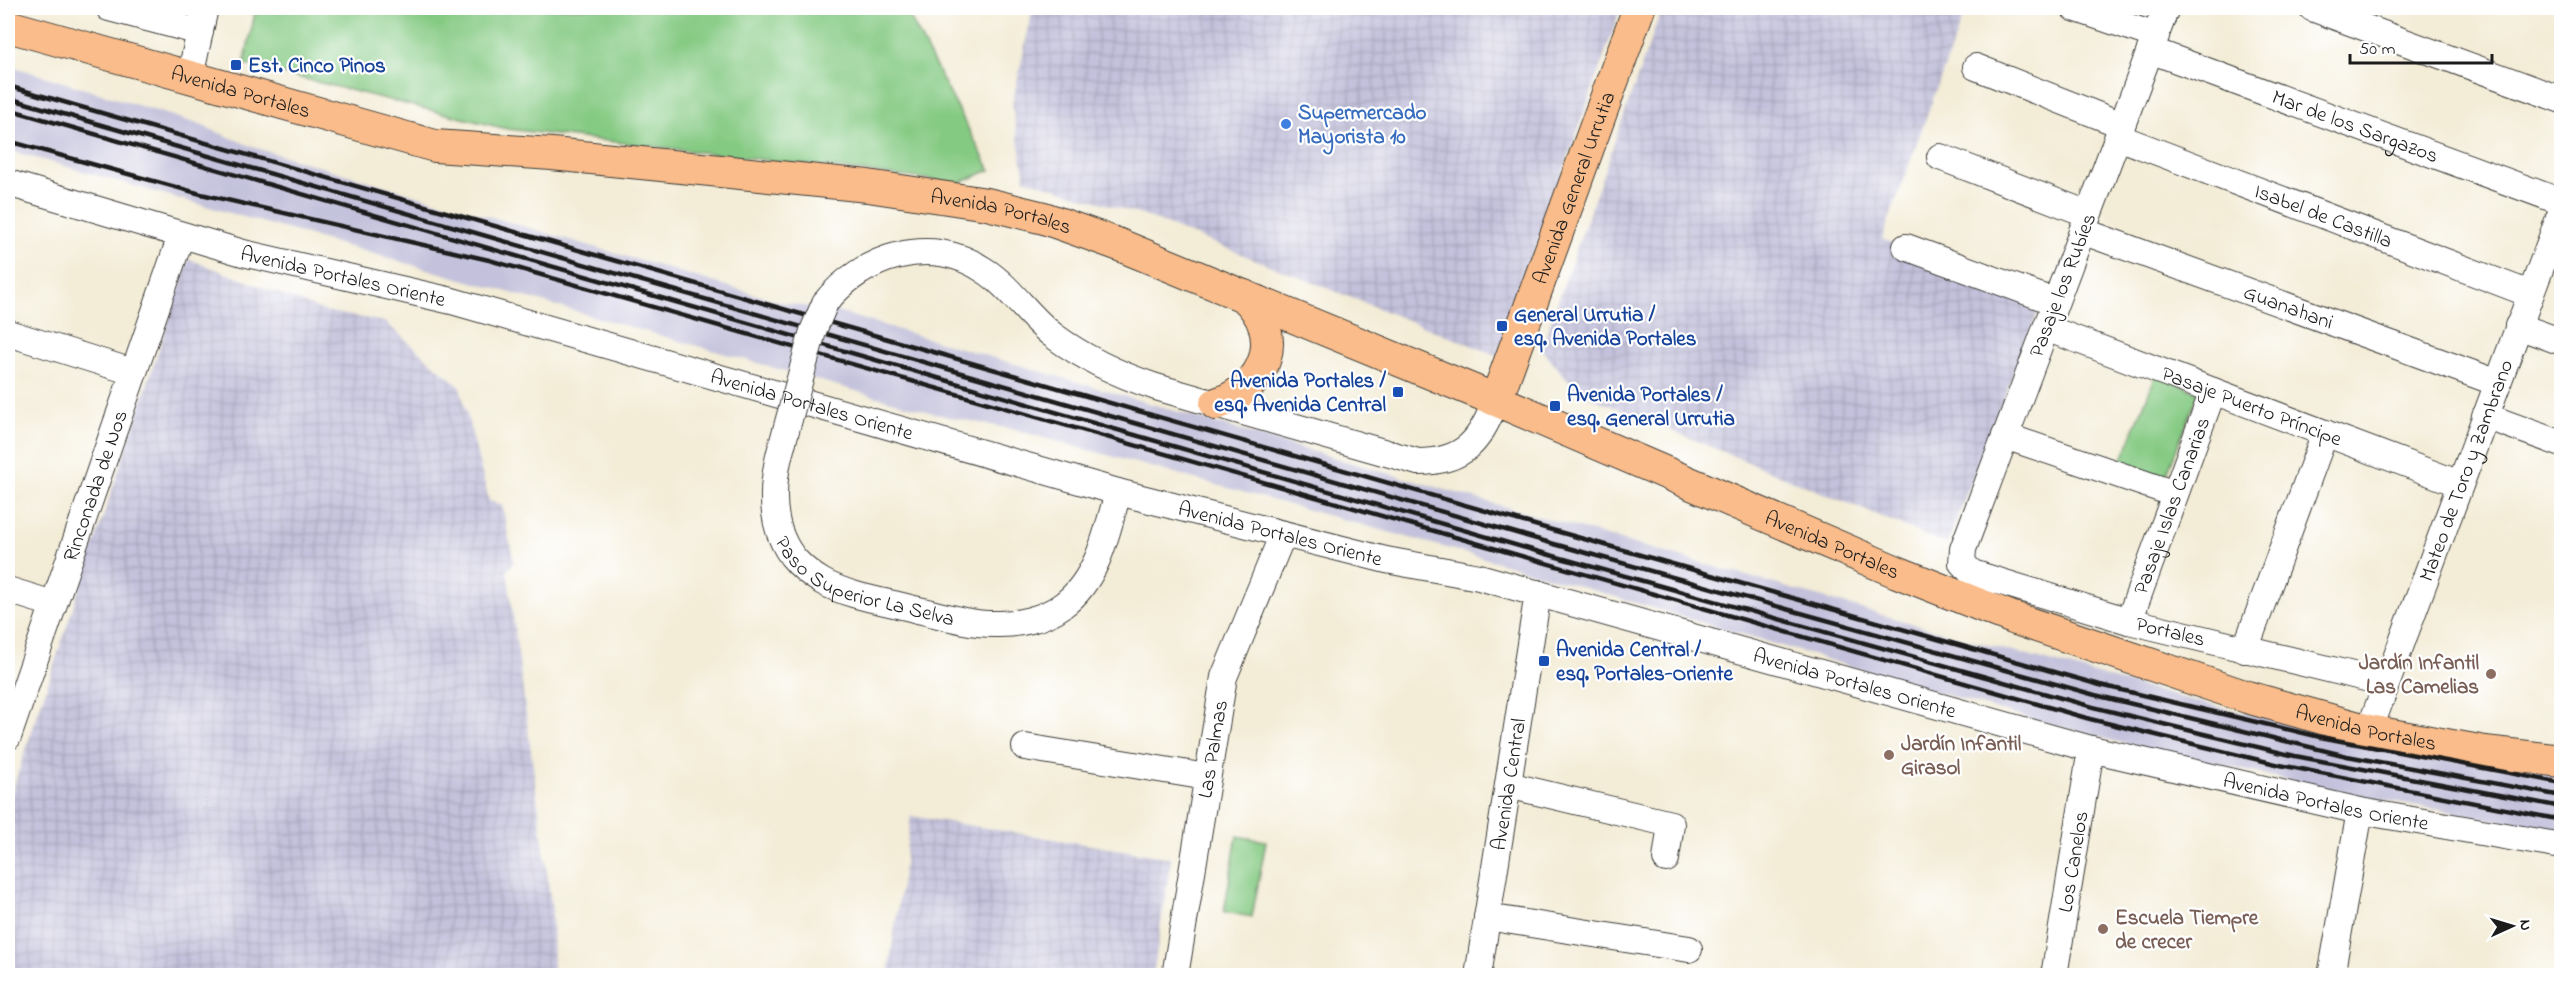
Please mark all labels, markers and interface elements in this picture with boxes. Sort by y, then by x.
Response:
scale bar [2350,27,2492,65]
text: 50 m [2359,37,2396,63]
place label: Est. Cinco Pinos [248,52,386,82]
marker: Est. Cinco Pinos [229,58,243,72]
street label: Avenida Portales [167,59,314,127]
street label: Mar de los Sargazos [2267,83,2442,172]
street label: Avenida General Urrutia [1526,88,1624,289]
place label: Supermercado Mayorista 10 [1298,99,1426,155]
marker: Supermercado Mayorista 10 [1279,117,1293,131]
street label: Isabel de Castilla [2250,177,2396,257]
street label: Avenida Portales [928,183,1075,244]
street label: Pasaje los Rubíes [2023,209,2105,362]
street label: Avenida Portales Oriente [237,240,449,316]
street label: Guanahani [2239,278,2337,339]
place label: General Urrutia / esq. Avenida Portales [1514,301,1697,355]
marker: General Urrutia / esq. Avenida Portales [1495,319,1509,333]
street label: Mateo de Toro y Zambrano [2413,356,2522,586]
street label: Pasaje Puerto Príncipe [2157,360,2346,455]
street label: Avenida Portales Oriente [706,363,917,450]
place label: Avenida Portales / esq. Avenida Central [1214,367,1386,421]
place label: Avenida Portales / esq. General Urrutia [1567,381,1735,435]
marker: Avenida Portales / esq. Avenida Central [1391,385,1405,399]
marker: Avenida Portales / esq. General Urrutia [1548,399,1562,413]
street label: Rinconada de Nos [57,406,137,566]
street label: Pasaje Islas Canarias [2127,413,2219,599]
street label: Avenida Portales Oriente [1175,495,1386,576]
street label: Avenida Portales [1760,504,1904,588]
street label: Paso Superior La Selva [766,532,957,635]
street label: Portales [2132,610,2208,656]
place label: Avenida Central / esq. Portales-Oriente [1556,636,1733,690]
street label: Avenida Portales Oriente [1749,642,1960,728]
place label: Jardín Infantil Las Camelias [2359,649,2479,703]
marker: Avenida Central / esq. Portales-Oriente [1537,654,1551,668]
marker: Jardín Infantil Las Camelias [2484,667,2498,681]
street label: Las Palmas [1191,698,1237,801]
street label: Avenida Portales [2292,698,2439,760]
street label: Avenida Central [1485,716,1535,853]
place label: Jardín Infantil Girasol [1901,730,2022,784]
marker: Jardín Infantil Girasol [1882,748,1896,762]
street label: Avenida Portales Oriente [2220,767,2431,840]
street label: Los Canelos [2052,809,2098,915]
north arrow [2482,896,2542,956]
place label: Escuela Tiempre de crecer [2115,904,2259,958]
text: N [2513,919,2537,932]
marker: Escuela Tiempre de crecer [2096,922,2110,936]

